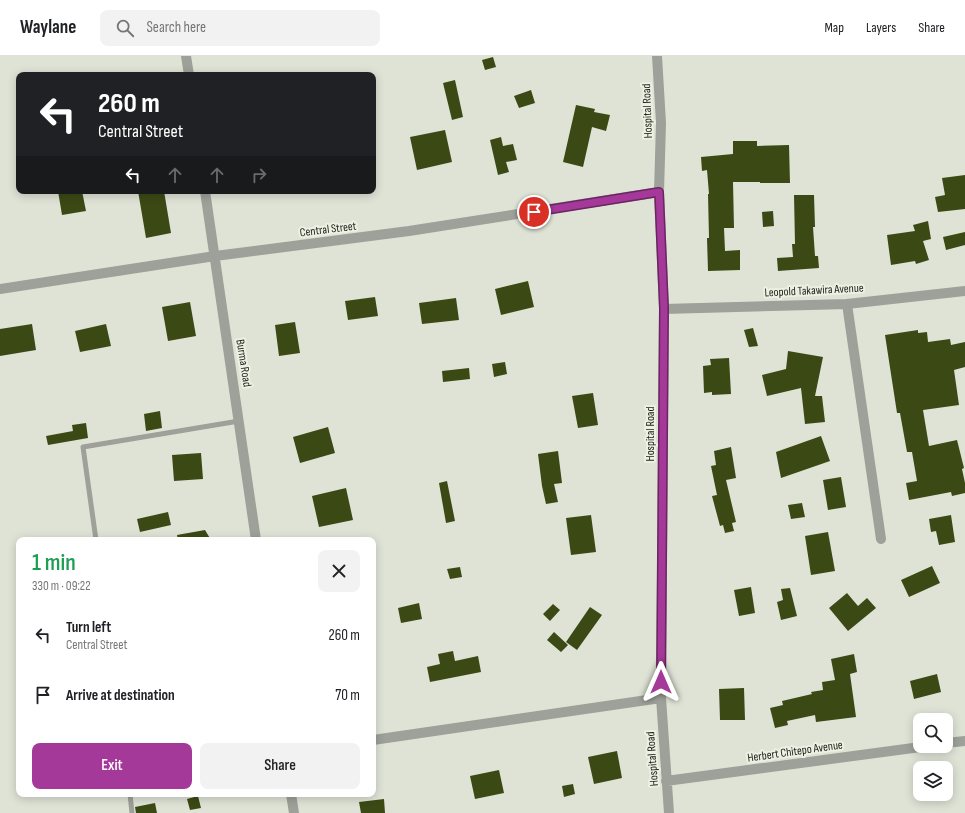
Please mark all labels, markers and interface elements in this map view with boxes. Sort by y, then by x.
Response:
search box [100,10,380,46]
text: Waylane [20,16,76,39]
icon: search [114,17,136,39]
text: Search here [146,18,206,37]
text: Map [824,19,844,36]
text: Layers [866,19,896,36]
text: Share [918,19,945,36]
street label: Hospital Road [639,83,656,139]
text: 260 m [98,87,160,120]
icon: left [32,88,84,140]
text: Central Street [98,121,183,142]
icon: left [122,164,144,186]
icon: ahead [164,164,186,186]
icon: ahead [206,164,228,186]
icon: right [248,164,270,186]
pin [517,195,551,229]
icon: arrive [523,201,545,223]
street label: Central Street [299,219,357,240]
street label: Leopold Takawira Avenue [764,280,864,301]
street label: Burma Road [232,338,255,388]
street label: Hospital Road [643,407,658,461]
text: 1 min [32,548,76,577]
button: close [318,550,360,592]
text: 330 m · 09:22 [32,578,91,594]
text: Turn left [66,618,111,637]
icon: left [32,624,54,646]
text: 260 m [329,626,360,645]
text: Central Street [66,637,127,653]
position arrow [640,661,682,703]
icon: arrive [32,684,54,706]
text: Arrive at destination [66,686,175,705]
text: 70 m [335,686,360,705]
map controls [913,713,953,801]
button: search [913,713,953,753]
street label: Hospital Road [643,731,662,787]
street label: Herbert Chitepo Avenue [746,737,844,766]
button: Exit [32,743,192,789]
button: Share [200,743,360,789]
button: layers [913,761,953,801]

